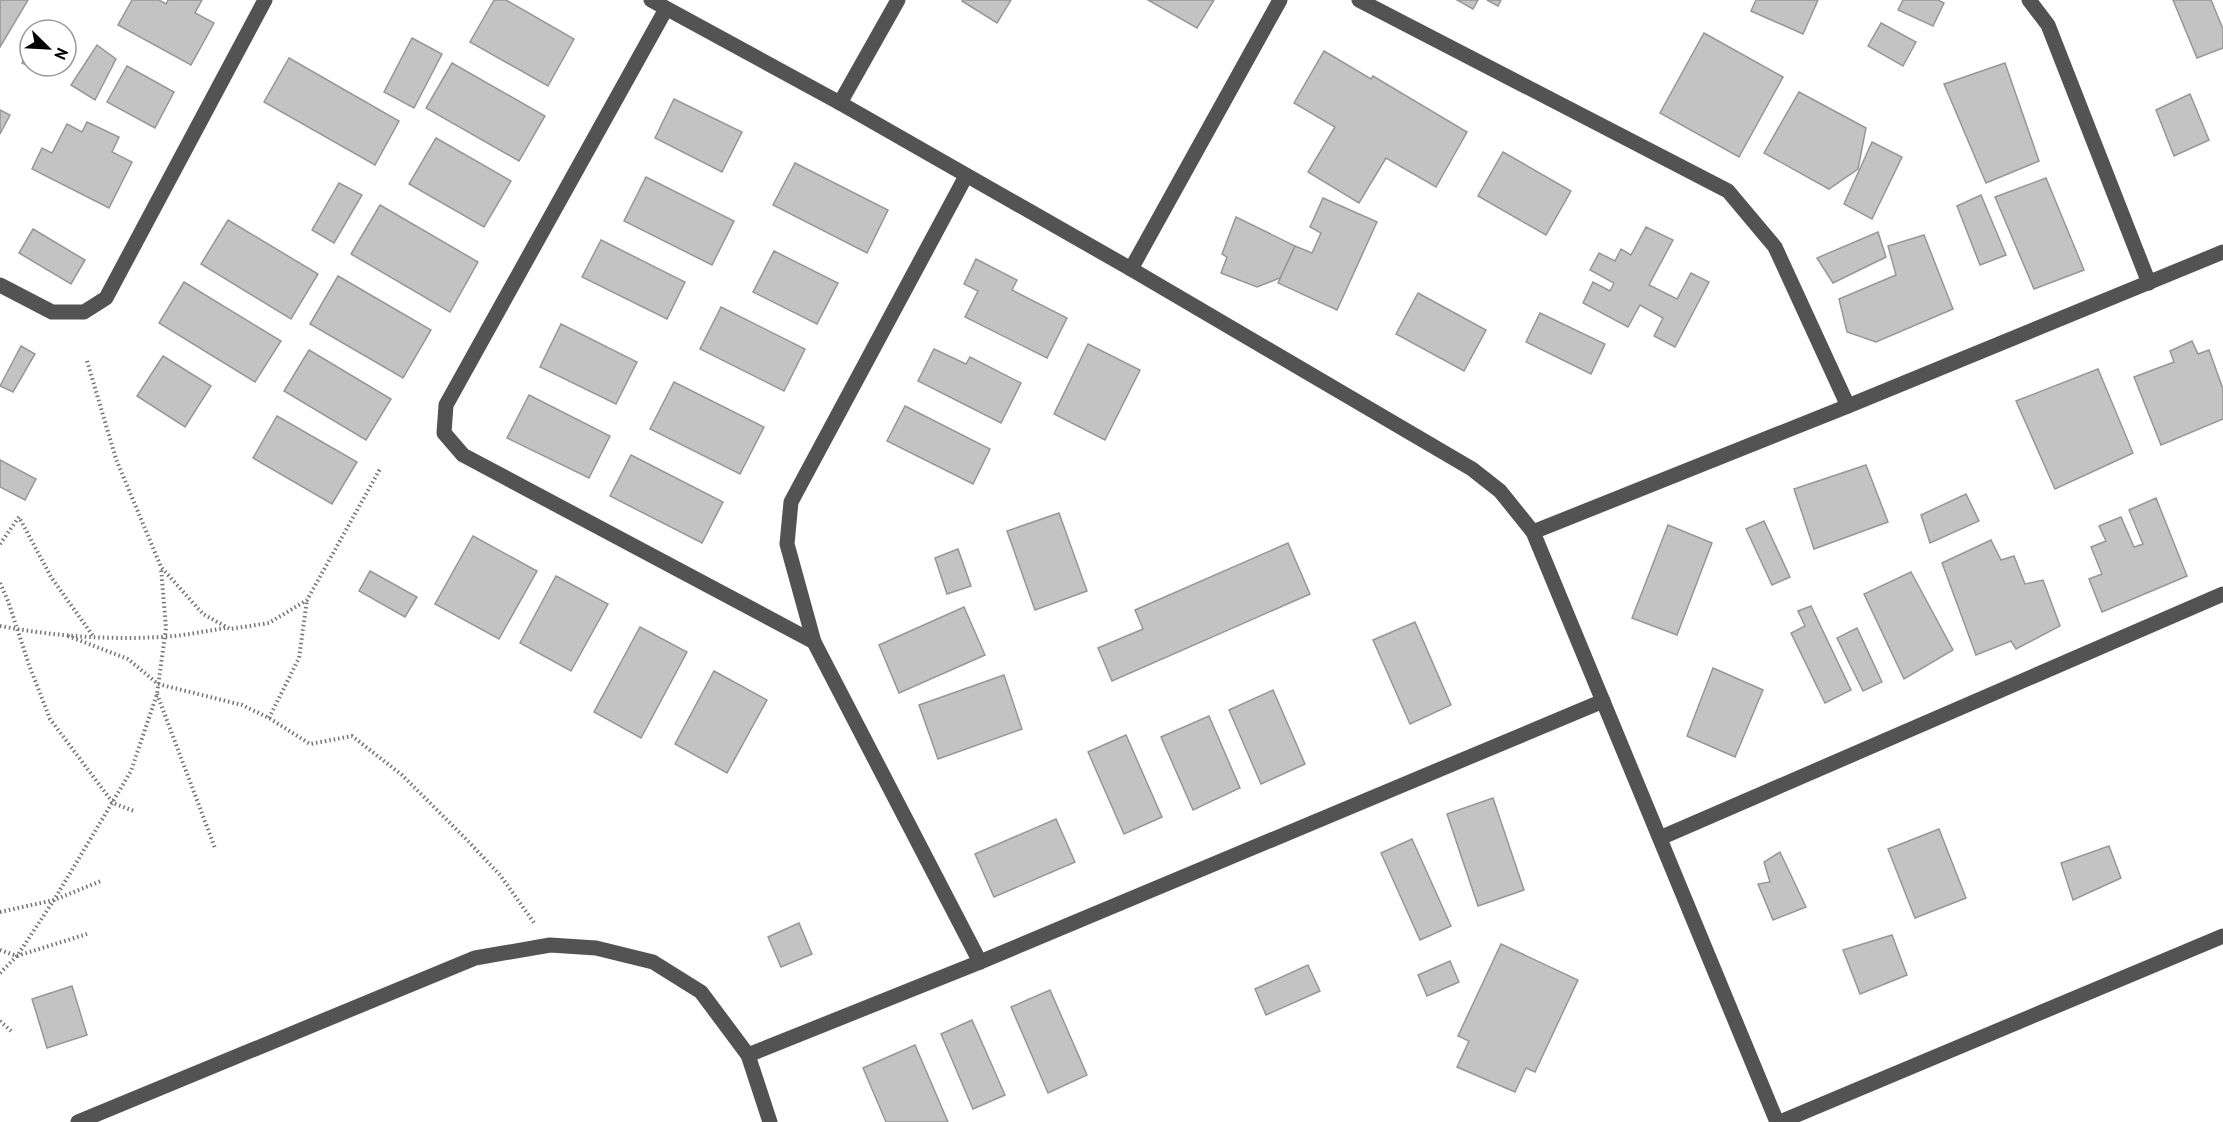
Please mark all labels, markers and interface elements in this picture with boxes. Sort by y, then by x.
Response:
north arrow [18,18,78,78]
text: N [50,45,73,63]

